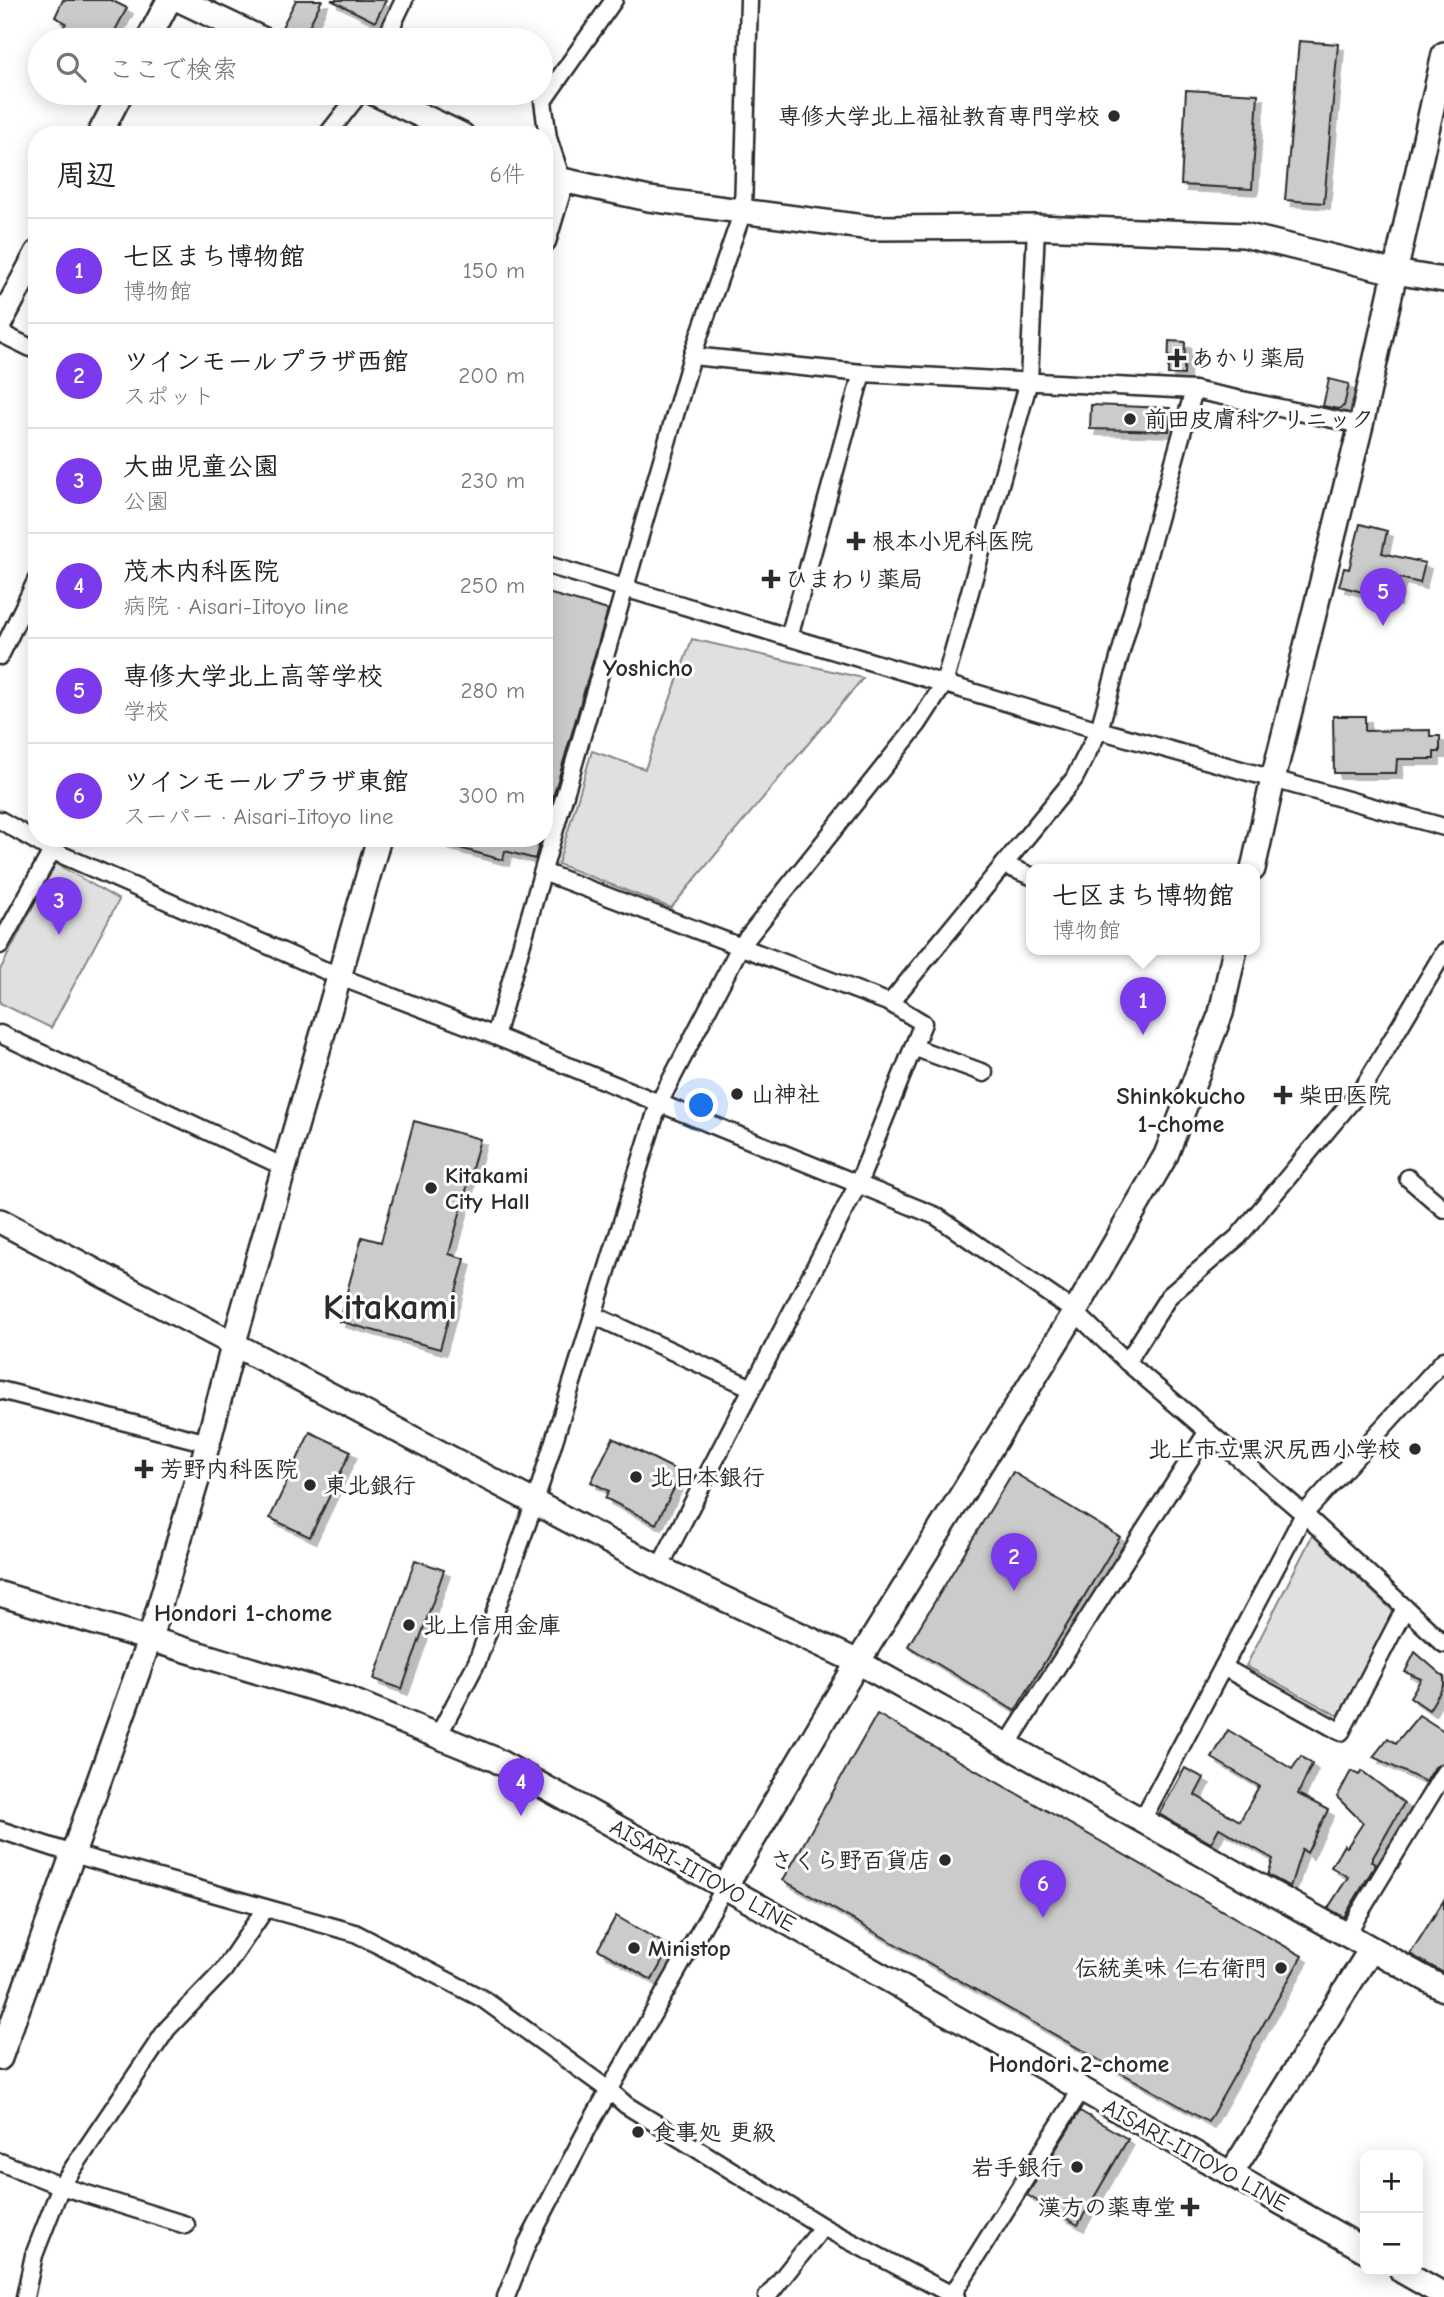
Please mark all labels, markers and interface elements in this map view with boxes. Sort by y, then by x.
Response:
search box [28,28,553,105]
icon: search [52,48,90,86]
text: ここで検索 [108,55,238,85]
place label: 専修大学北上福祉教育専門学校 [778,103,1100,130]
marker: 専修大学北上福祉教育専門学校 [1106,108,1122,124]
text: 周辺 [56,158,116,193]
text: 6件 [490,161,525,188]
text: 七区まち博物館 [123,242,305,272]
text: 1 [74,257,84,284]
text: 150 m [463,257,525,284]
text: 博物館 [123,278,192,305]
place label: あかり薬局 [1191,345,1306,372]
text: ツインモールプラザ西館 [123,347,408,377]
marker: あかり薬局 [1169,350,1185,366]
text: 2 [73,362,85,389]
text: 200 m [458,362,525,389]
text: スポット [123,383,215,410]
place label: 前田皮膚科クリニック [1144,406,1374,433]
marker: 前田皮膚科クリニック [1122,411,1138,427]
text: 大曲児童公園 [123,452,279,482]
text: 3 [73,467,85,494]
text: 230 m [461,467,525,494]
text: 公園 [123,488,169,515]
place label: 根本小児科医院 [872,528,1033,555]
marker: 根本小児科医院 [846,531,866,551]
text: 茂木内科医院 [123,557,279,587]
place label: ひまわり薬局 [785,566,923,593]
pin: 5 [1360,568,1406,626]
marker: ひまわり薬局 [763,571,779,587]
text: 4 [74,572,84,599]
text: 250 m [460,572,525,599]
text: 病院 · Aisari-Iitoyo line [123,593,348,620]
district label: Yoshicho [603,654,693,682]
text: 専修大学北上高等学校 [123,662,383,692]
text: 5 [73,677,85,704]
text: 280 m [460,677,525,704]
text: 学校 [123,698,169,725]
text: ツインモールプラザ東館 [123,767,408,797]
text: 6 [73,782,85,809]
text: 300 m [459,782,525,809]
text: スーパー · Aisari-Iitoyo line [123,803,394,830]
popup [1026,864,1260,955]
pin: 3 [36,877,82,935]
text: 七区まち博物館 [1052,881,1234,911]
text: 博物館 [1052,917,1121,944]
pin: 1 [1120,977,1166,1035]
place label: 山神社 [751,1081,820,1108]
district label: Shinkokucho 1-chome [1117,1082,1245,1138]
place label: 柴田医院 [1299,1082,1391,1109]
marker: 柴田医院 [1273,1085,1293,1105]
marker: 山神社 [729,1086,745,1102]
your location [684,1088,718,1122]
place label: Kitakami City Hall [445,1162,530,1215]
marker: Kitakami City Hall [423,1180,439,1196]
district label: Kitakami [323,1286,457,1328]
place label: 北上市立黒沢尻西小学校 [1148,1436,1401,1463]
marker: 北上市立黒沢尻西小学校 [1407,1441,1423,1457]
place label: 芳野内科医院 [160,1456,298,1483]
marker: 芳野内科医院 [134,1459,154,1479]
place label: 北日本銀行 [650,1464,765,1491]
marker: 北日本銀行 [628,1469,644,1485]
place label: 東北銀行 [324,1472,416,1499]
marker: 東北銀行 [302,1477,318,1493]
pin: 2 [991,1533,1037,1591]
district label: Hondori 1-chome [154,1599,332,1627]
place label: 北上信用金庫 [423,1612,561,1639]
marker: 北上信用金庫 [401,1617,417,1633]
pin: 4 [498,1758,544,1816]
street label: AISARI-IITOYO LINE [605,1813,800,1938]
place label: さくら野百貨店 [770,1847,931,1874]
marker: さくら野百貨店 [937,1852,953,1868]
pin: 6 [1020,1860,1066,1918]
place label: Ministop [648,1935,731,1962]
marker: Ministop [626,1940,642,1956]
place label: 伝統美味 仁右衛門 [1075,1955,1267,1982]
marker: 伝統美味 仁右衛門 [1273,1960,1289,1976]
district label: Hondori 2-chome [989,2050,1170,2078]
street label: AISARI-IITOYO LINE [1098,2093,1293,2218]
place label: 食事処 更級 [652,2119,775,2146]
marker: 食事処 更級 [630,2124,646,2140]
map controls [1360,2150,1423,2276]
button: + [1360,2150,1423,2213]
place label: 岩手銀行 [971,2154,1063,2181]
marker: 岩手銀行 [1069,2159,1085,2175]
place label: 漢方の薬専堂 [1038,2194,1176,2221]
marker: 漢方の薬専堂 [1182,2199,1198,2215]
button: − [1360,2213,1423,2276]

